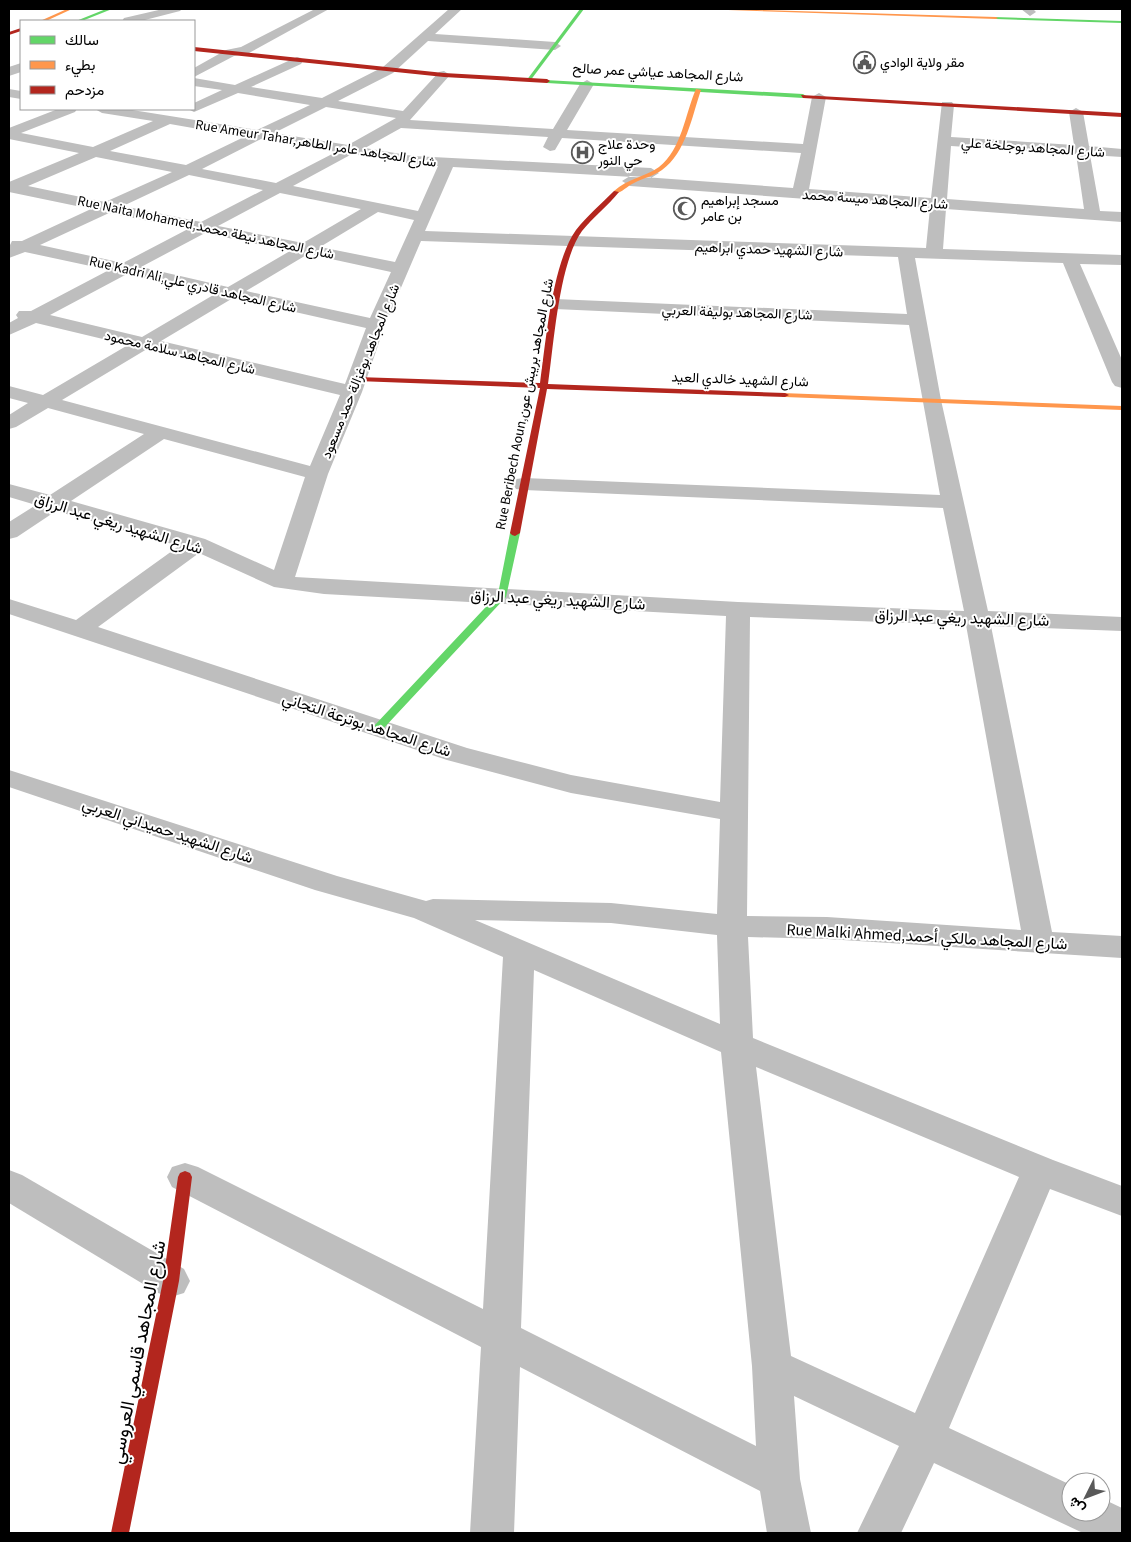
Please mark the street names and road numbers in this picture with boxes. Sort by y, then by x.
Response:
street label: شارع المجاهد عياشي عمر صالح [572,59,744,88]
street label: Rue Ameur Tahar,شارع المجاهد عامر الطاهر [194,115,438,173]
street label: شارع المجاهد بوجلخة علي [960,133,1105,164]
street label: شارع المجاهد ميسة محمد [801,185,949,215]
street label: Rue Naita Mohamed,شارع المجاهد نيطة محمد [76,191,336,265]
street label: شارع الشهيد حمدي ابراهيم [694,237,844,264]
street label: Rue Kadri Ali,شارع المجاهد قادري علي [87,251,298,320]
street label: Rue Beribech Aoun,شارع المجاهد بريبش عون [491,277,559,532]
street label: شارع المجاهد بوغزالة حمد مسعود [317,281,405,462]
street label: شارع المجاهد بوليفة العربي [661,300,813,327]
street label: شارع المجاهد سلامة محمود [102,326,257,380]
street label: شارع الشهيد خالدي العيد [671,368,809,393]
street label: شارع الشهيد ريغي عبد الرزاق [31,488,206,562]
street label: شارع الشهيد ريغي عبد الرزاق [470,584,646,618]
street label: شارع الشهيد ريغي عبد الرزاق [874,604,1050,634]
street label: شارع المجاهد بوترعة التجاني [279,687,454,765]
street label: شارع الشهيد حميداني العربي [79,793,256,871]
street label: Rue Malki Ahmed,شارع المجاهد مالكي أحمد [786,919,1068,957]
street label: شارع المجاهد قاسمي العروسي [104,1238,174,1467]

